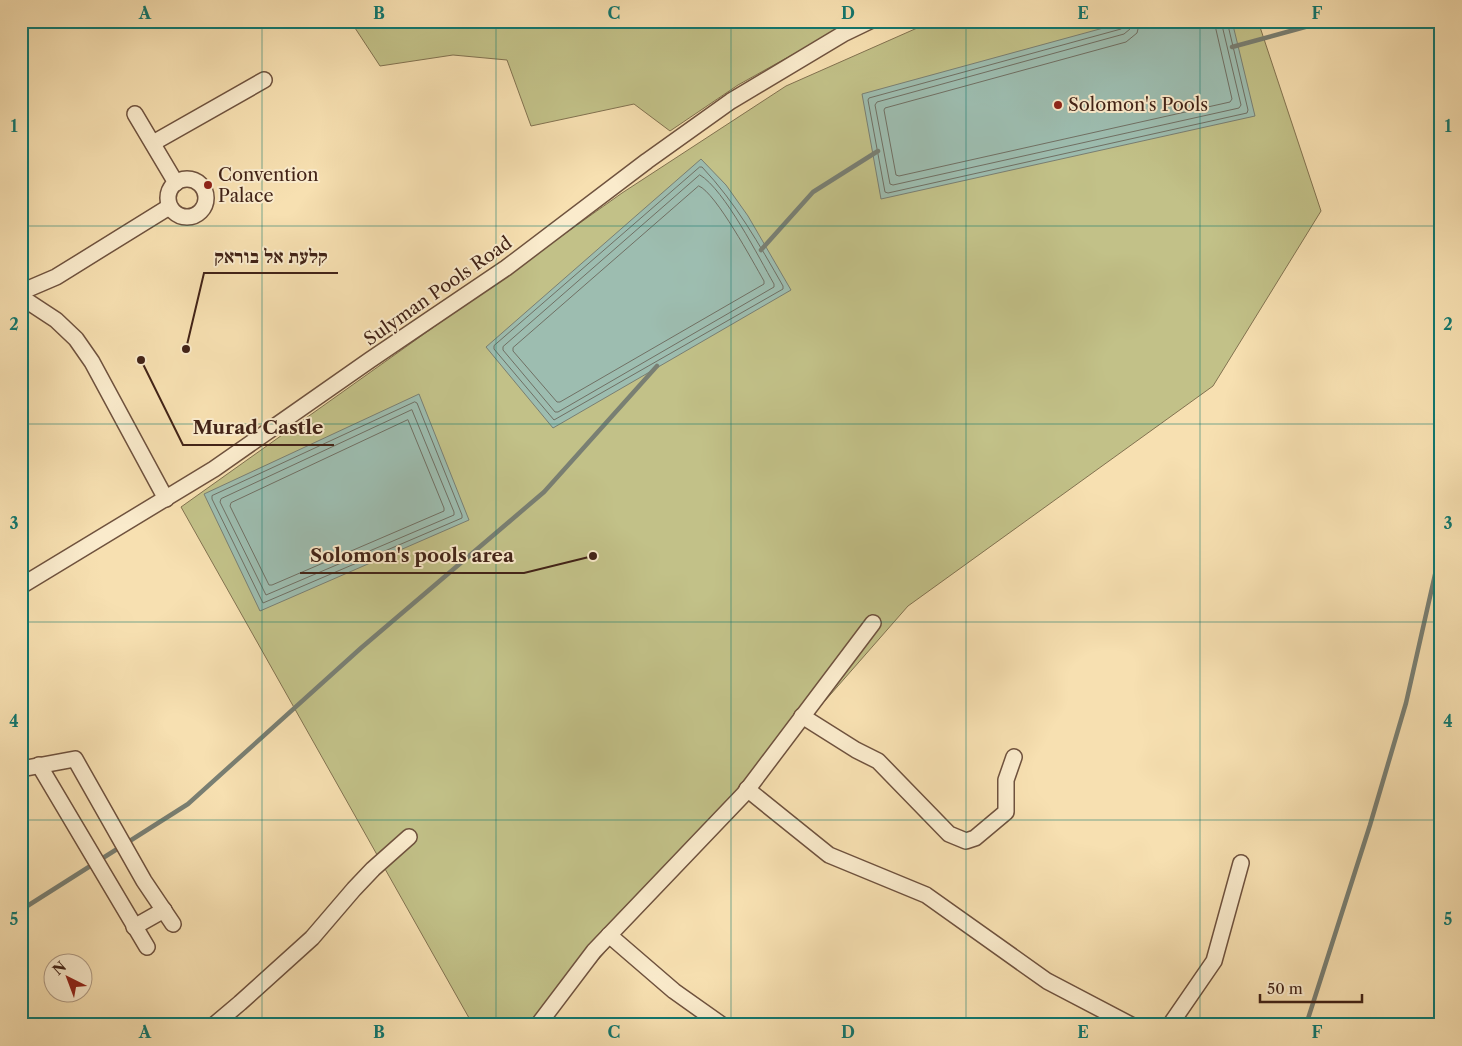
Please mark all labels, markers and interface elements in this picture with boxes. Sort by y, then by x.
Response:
text: A [138,3,152,23]
text: B [373,3,385,23]
text: C [608,3,620,23]
text: D [841,3,855,23]
text: E [1077,3,1089,23]
text: F [1312,3,1323,23]
place label: Solomon's Pools [1068,94,1208,116]
marker: Solomon's Pools [1052,99,1064,111]
text: 1 [10,116,18,136]
text: 1 [1444,116,1452,136]
place label: Convention Palace [218,164,318,207]
marker: Convention Palace [202,179,214,191]
street label: Sulyman Pools Road [360,232,516,350]
callout: קלעת אל בוראק [204,239,338,273]
text: קלעת אל בוראק [214,245,328,268]
text: 2 [9,314,19,334]
text: 2 [1443,314,1453,334]
callout: Murad Castle [183,411,334,445]
text: Murad Castle [193,416,323,439]
text: 3 [9,513,19,533]
text: 3 [1443,513,1453,533]
callout: Solomon's pools area [300,539,524,573]
text: Solomon's pools area [310,544,515,567]
text: 4 [9,711,19,731]
text: 4 [1443,711,1453,731]
text: 5 [10,909,19,929]
text: 5 [1444,909,1453,929]
north arrow [42,954,92,1004]
text: N [49,958,70,979]
scale bar [1260,971,1362,1003]
text: 50 m [1267,979,1303,998]
text: A [138,1022,152,1042]
text: B [373,1022,385,1042]
text: C [608,1022,620,1042]
text: D [841,1022,855,1042]
text: E [1077,1022,1089,1042]
text: F [1312,1022,1323,1042]

